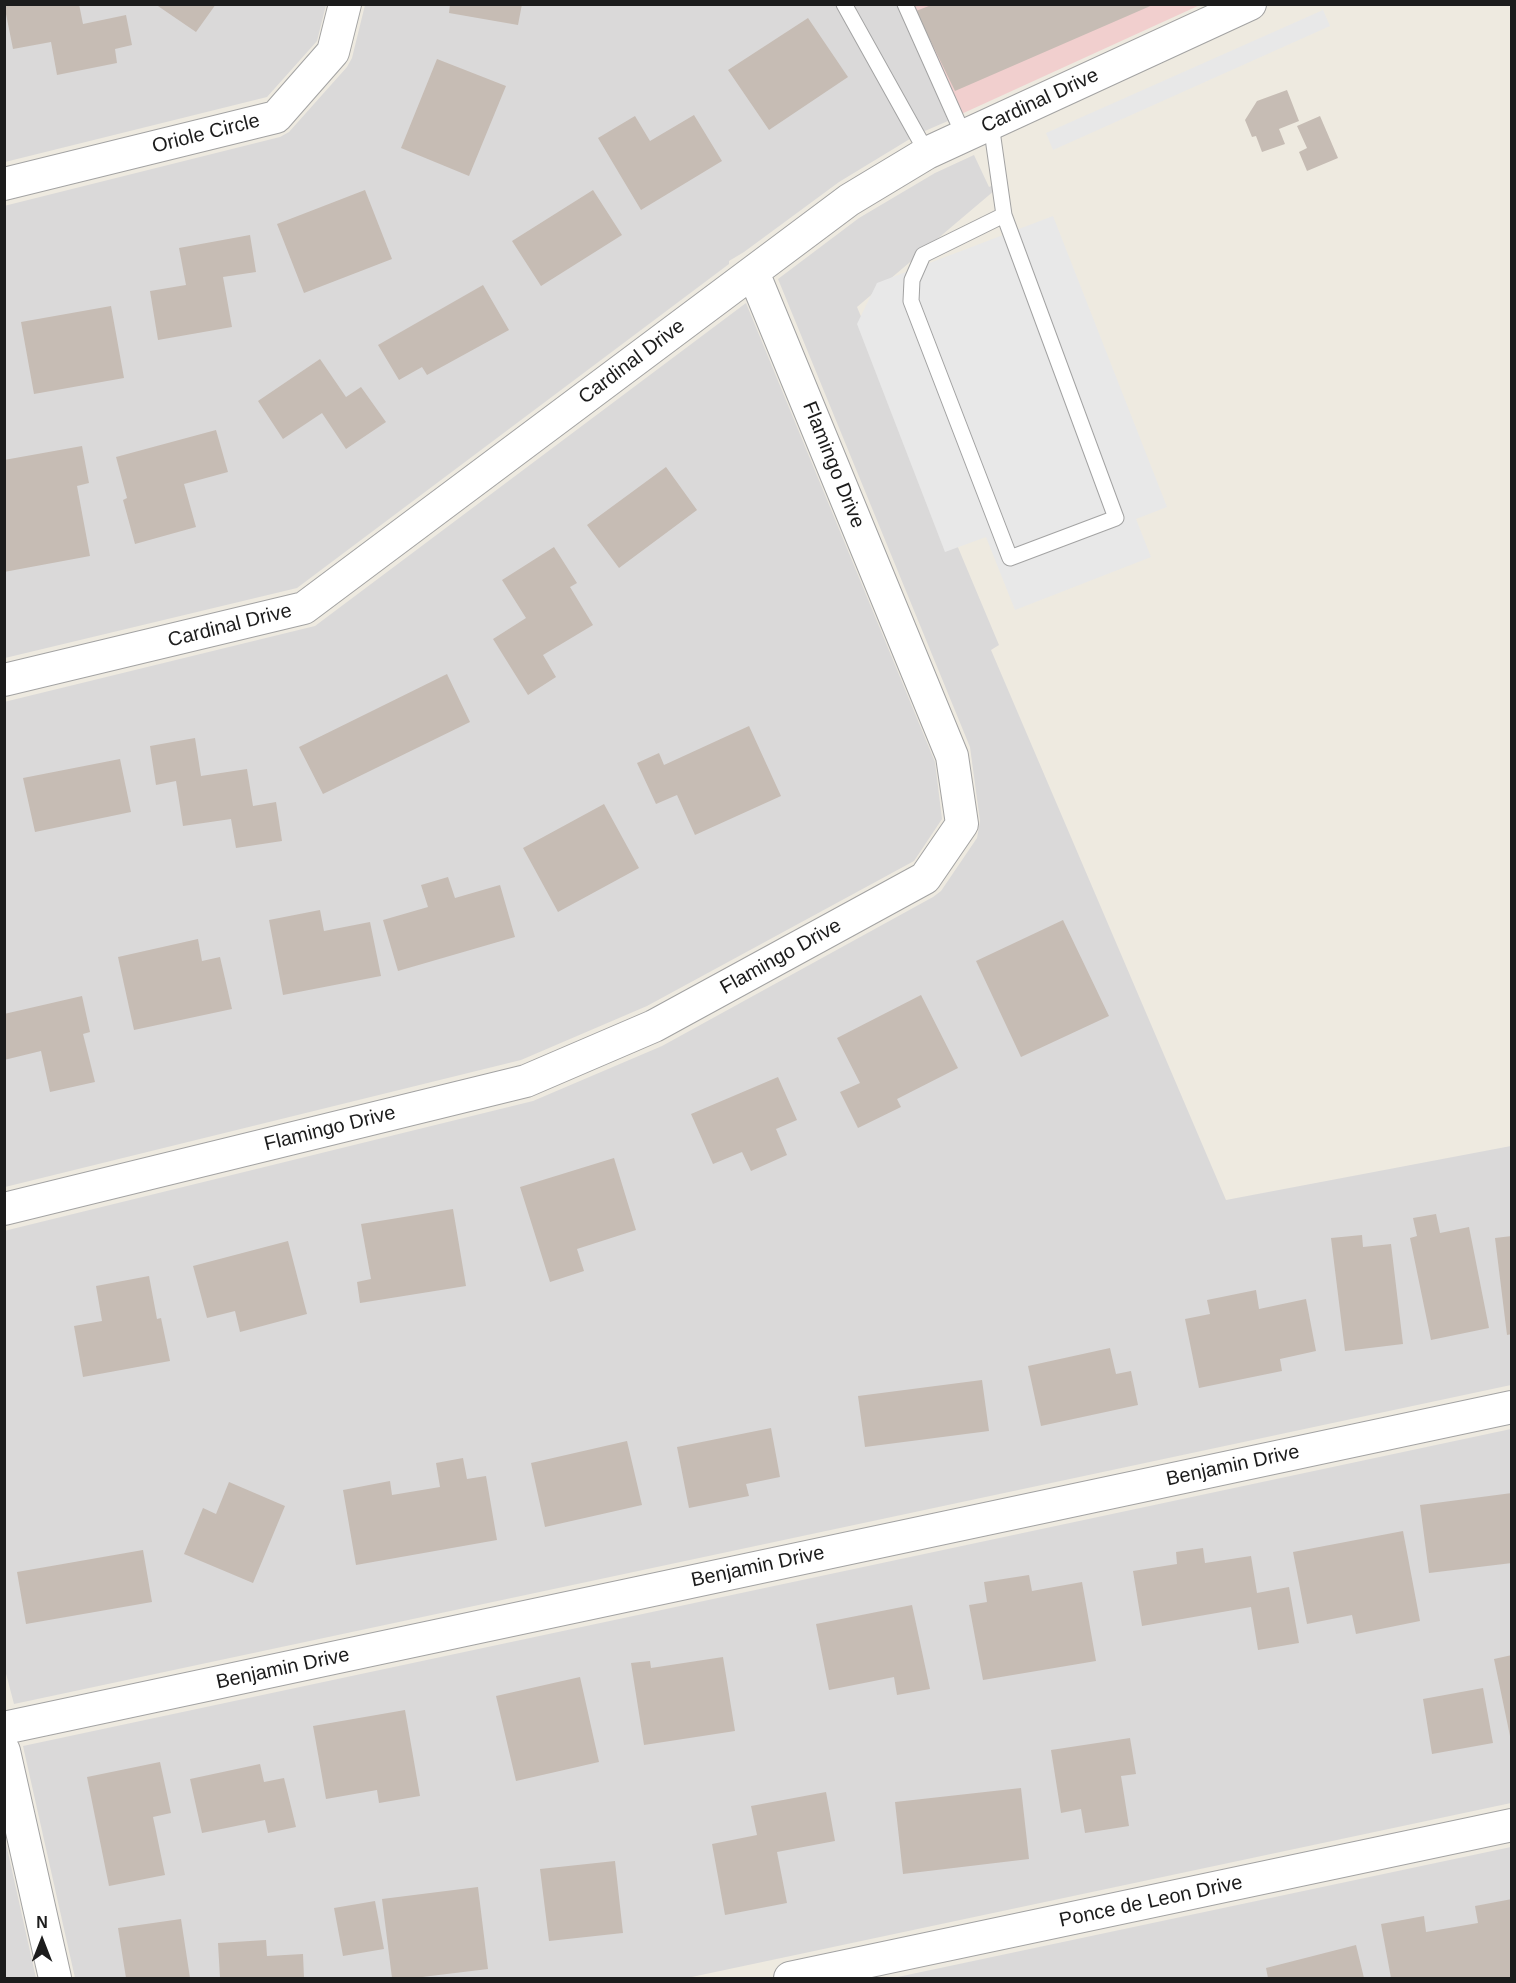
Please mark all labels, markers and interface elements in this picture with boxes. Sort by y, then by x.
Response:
street label: Cardinal Drive [978,63,1102,139]
street label: Oriole Circle [150,109,262,159]
street label: Cardinal Drive [574,314,690,410]
street label: Flamingo Drive [797,398,869,532]
street label: Cardinal Drive [166,599,294,653]
street label: Flamingo Drive [716,914,846,1000]
street label: Flamingo Drive [262,1101,398,1157]
street label: Benjamin Drive [1164,1440,1302,1492]
street label: Benjamin Drive [689,1541,827,1593]
street label: Benjamin Drive [214,1643,352,1695]
street label: Ponce de Leon Drive [1057,1871,1245,1933]
north arrow [12,1911,72,1971]
text: N [36,1914,48,1931]

